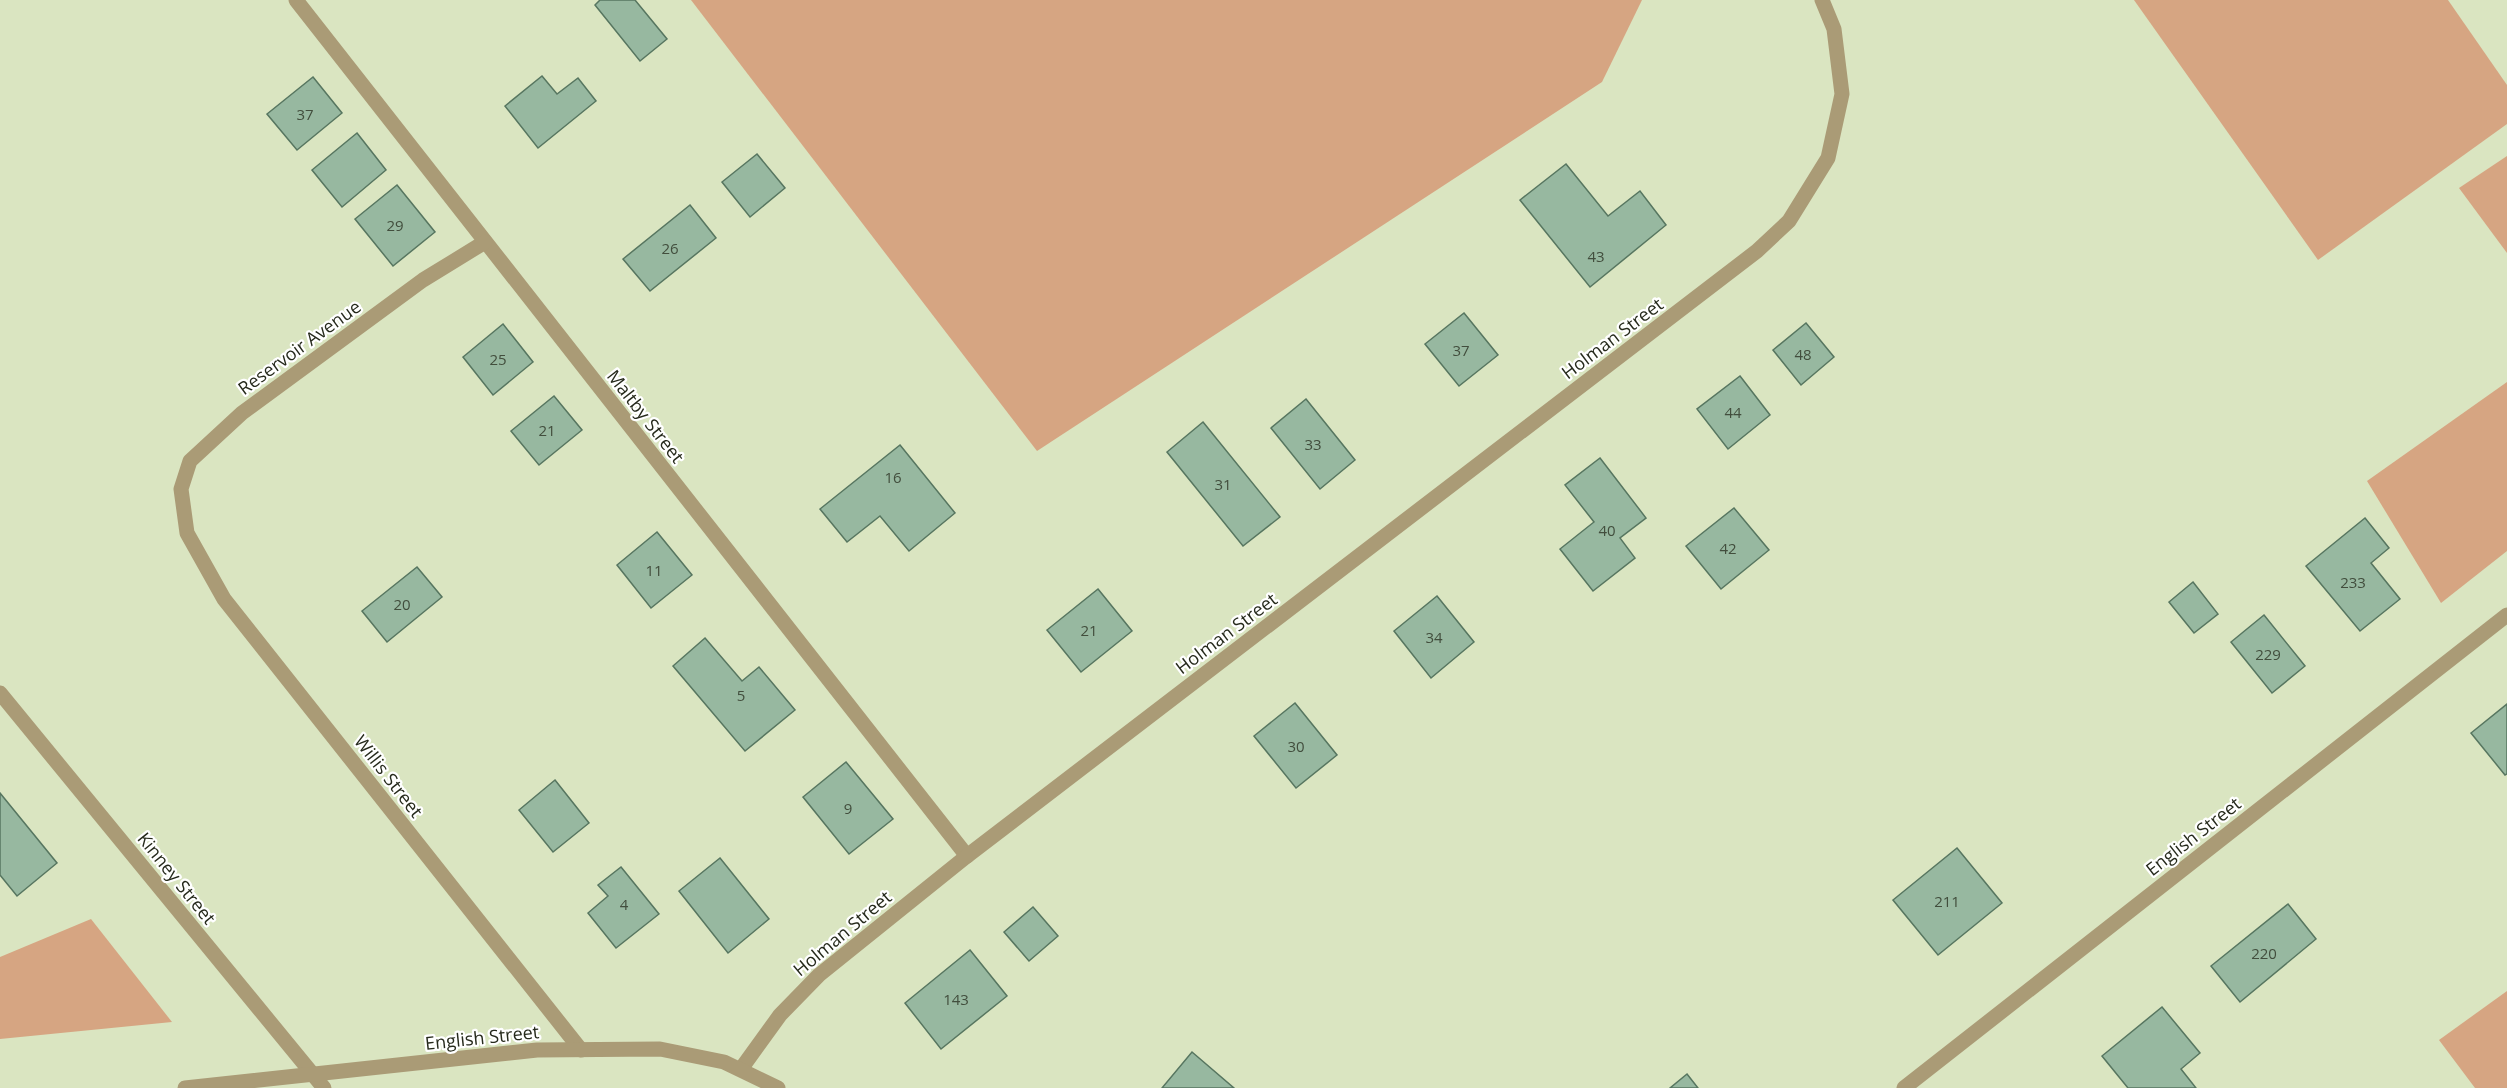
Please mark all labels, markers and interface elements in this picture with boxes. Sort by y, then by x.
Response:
house number: 37 [296,104,314,124]
house number: 29 [386,215,404,235]
house number: 26 [661,238,679,258]
house number: 43 [1587,246,1605,266]
street label: Holman Street [1556,292,1668,384]
street label: Reservoir Avenue [233,294,365,400]
house number: 37 [1452,340,1470,360]
house number: 48 [1794,344,1812,364]
house number: 25 [489,349,507,369]
street label: Maltby Street [602,364,690,468]
house number: 44 [1724,402,1742,422]
house number: 21 [538,420,556,440]
house number: 33 [1304,434,1322,454]
house number: 16 [884,467,902,487]
house number: 31 [1214,474,1232,494]
house number: 40 [1598,520,1616,540]
house number: 42 [1719,538,1737,558]
house number: 11 [645,560,663,580]
house number: 233 [2340,572,2366,592]
street label: Holman Street [1170,587,1282,679]
house number: 20 [393,594,411,614]
house number: 21 [1080,620,1098,640]
house number: 34 [1425,627,1443,647]
house number: 229 [2255,644,2281,664]
house number: 5 [737,685,745,705]
street label: Willis Street [349,730,429,822]
house number: 30 [1287,736,1305,756]
street label: English Street [2141,791,2245,881]
house number: 9 [844,798,852,818]
street label: Kinney Street [133,827,221,929]
street label: Holman Street [788,885,896,981]
house number: 211 [1934,891,1960,911]
house number: 4 [620,894,629,914]
house number: 220 [2251,943,2277,963]
house number: 143 [943,989,969,1009]
street label: English Street [424,1019,540,1055]

